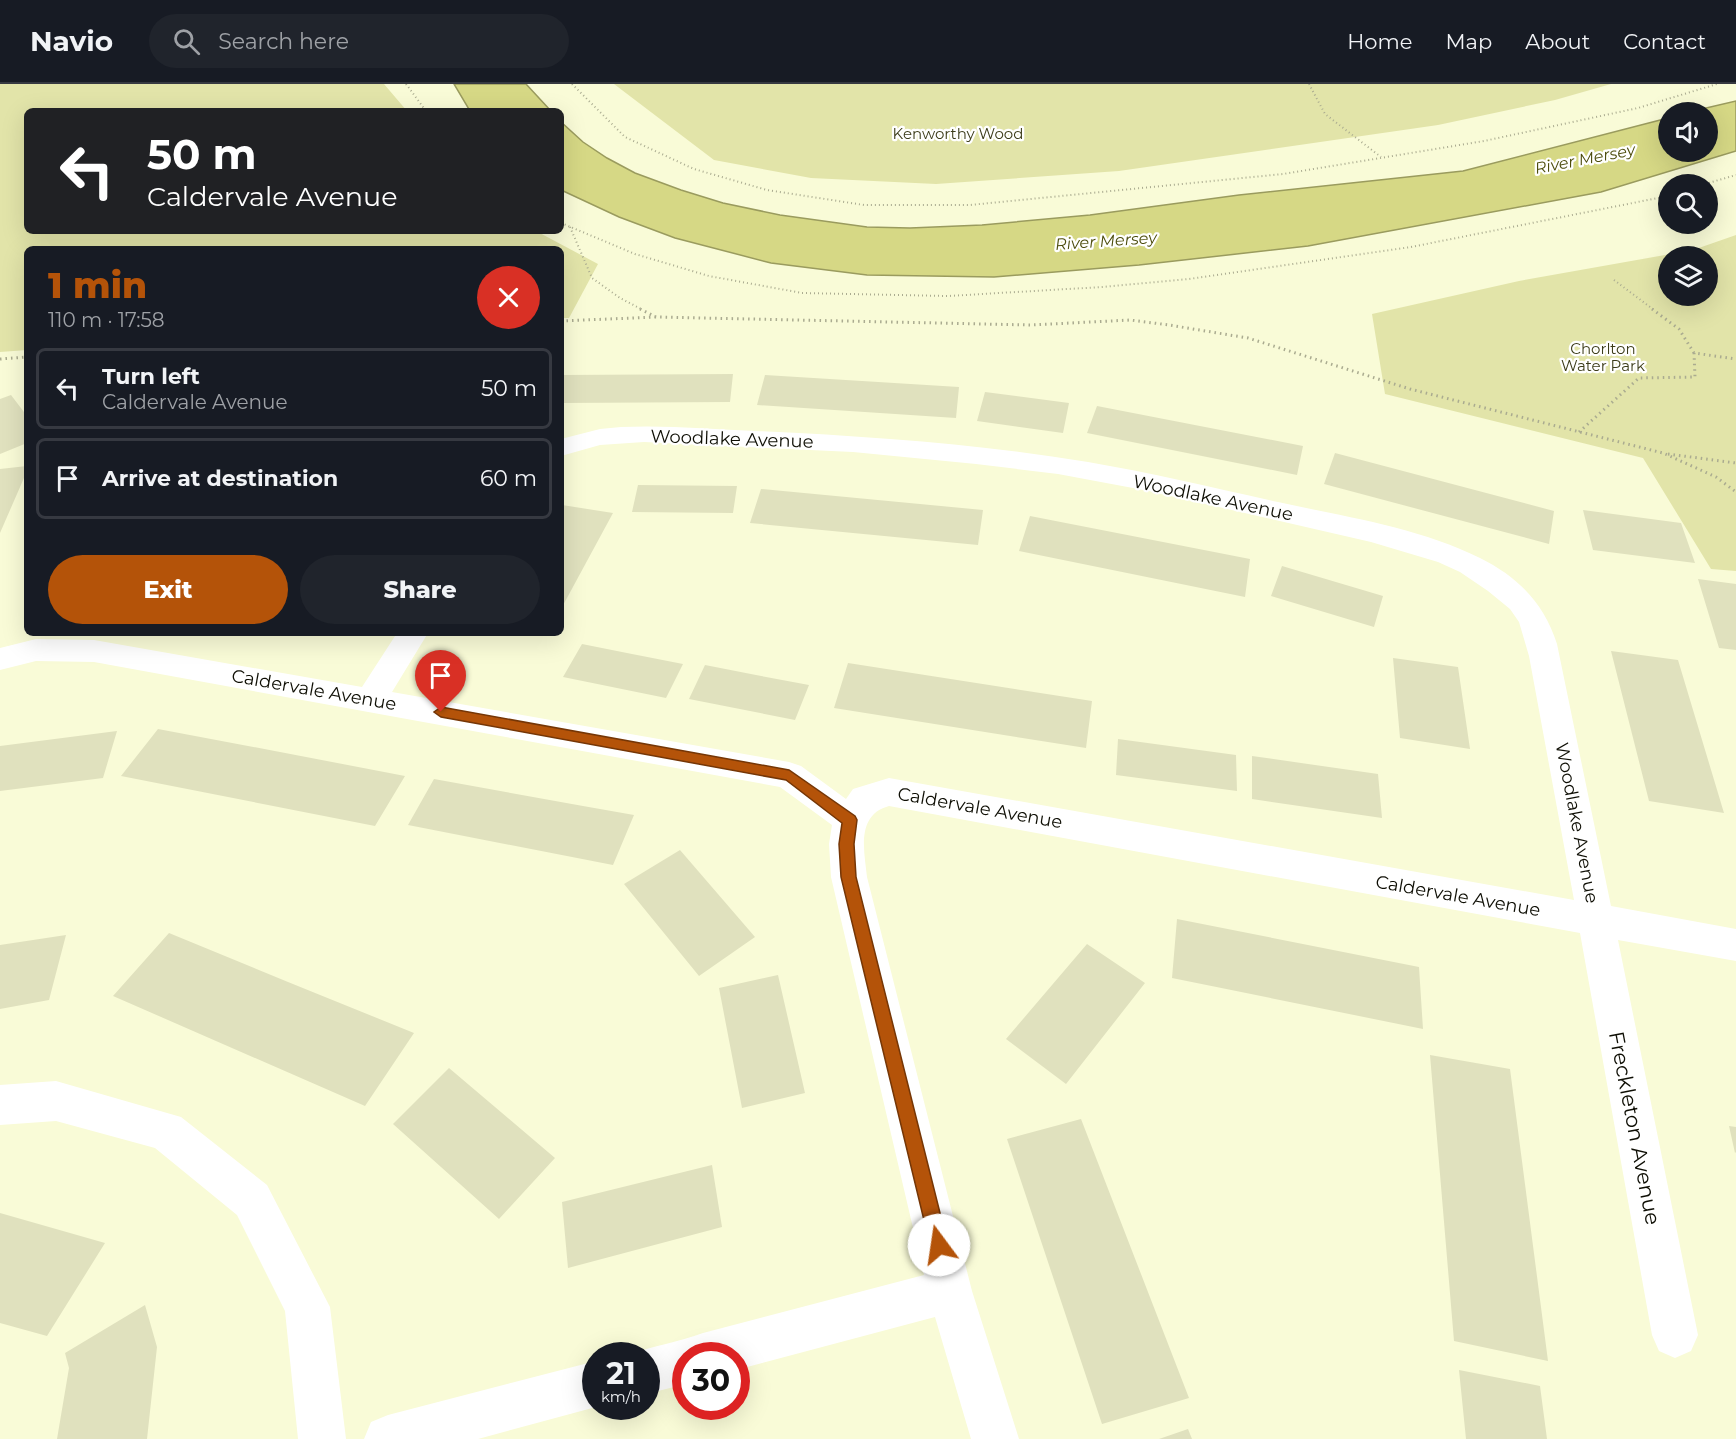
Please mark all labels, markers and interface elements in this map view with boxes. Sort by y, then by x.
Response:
search box [149,14,569,68]
text: Navio [30,24,113,58]
icon: search [170,25,203,58]
text: Search here [218,28,349,55]
text: Home [1347,29,1412,54]
text: Map [1445,29,1492,54]
text: About [1525,29,1590,54]
text: Contact [1623,29,1706,54]
map controls [1658,102,1718,306]
button: sound [1658,102,1718,162]
park label: Kenworthy Wood [893,124,1023,143]
text: 50 m [147,128,256,180]
icon: left [48,132,126,210]
water label: River Mersey [1533,140,1638,178]
button: search [1658,174,1718,234]
text: Caldervale Avenue [147,180,398,213]
water label: River Mersey [1054,228,1159,254]
button: layers [1658,246,1718,306]
text: 1 min [48,263,147,307]
button: close [477,266,540,329]
text: 110 m · 17:58 [48,308,165,332]
park label: Chorlton Water Park [1561,339,1645,375]
text: Turn left [102,363,200,390]
icon: left [51,372,84,405]
text: 50 m [481,375,537,402]
text: Caldervale Avenue [102,390,288,414]
street label: Woodlake Avenue [650,425,814,453]
icon: arrive [51,462,84,495]
text: Arrive at destination [102,465,338,492]
text: 60 m [480,465,537,492]
street label: Woodlake Avenue [1131,470,1295,526]
button: Exit [48,555,288,624]
button: Share [300,555,540,624]
pin [415,650,466,712]
icon: arrive [424,659,457,692]
street label: Caldervale Avenue [230,665,398,715]
street label: Woodlake Avenue [1551,741,1603,905]
street label: Caldervale Avenue [896,783,1064,833]
street label: Caldervale Avenue [1374,871,1542,921]
street label: Freckleton Avenue [1604,1029,1666,1227]
position arrow [907,1213,971,1277]
speed limit sign: 30 [672,1342,750,1420]
text: 21 [606,1355,636,1392]
text: km/h [601,1387,641,1406]

